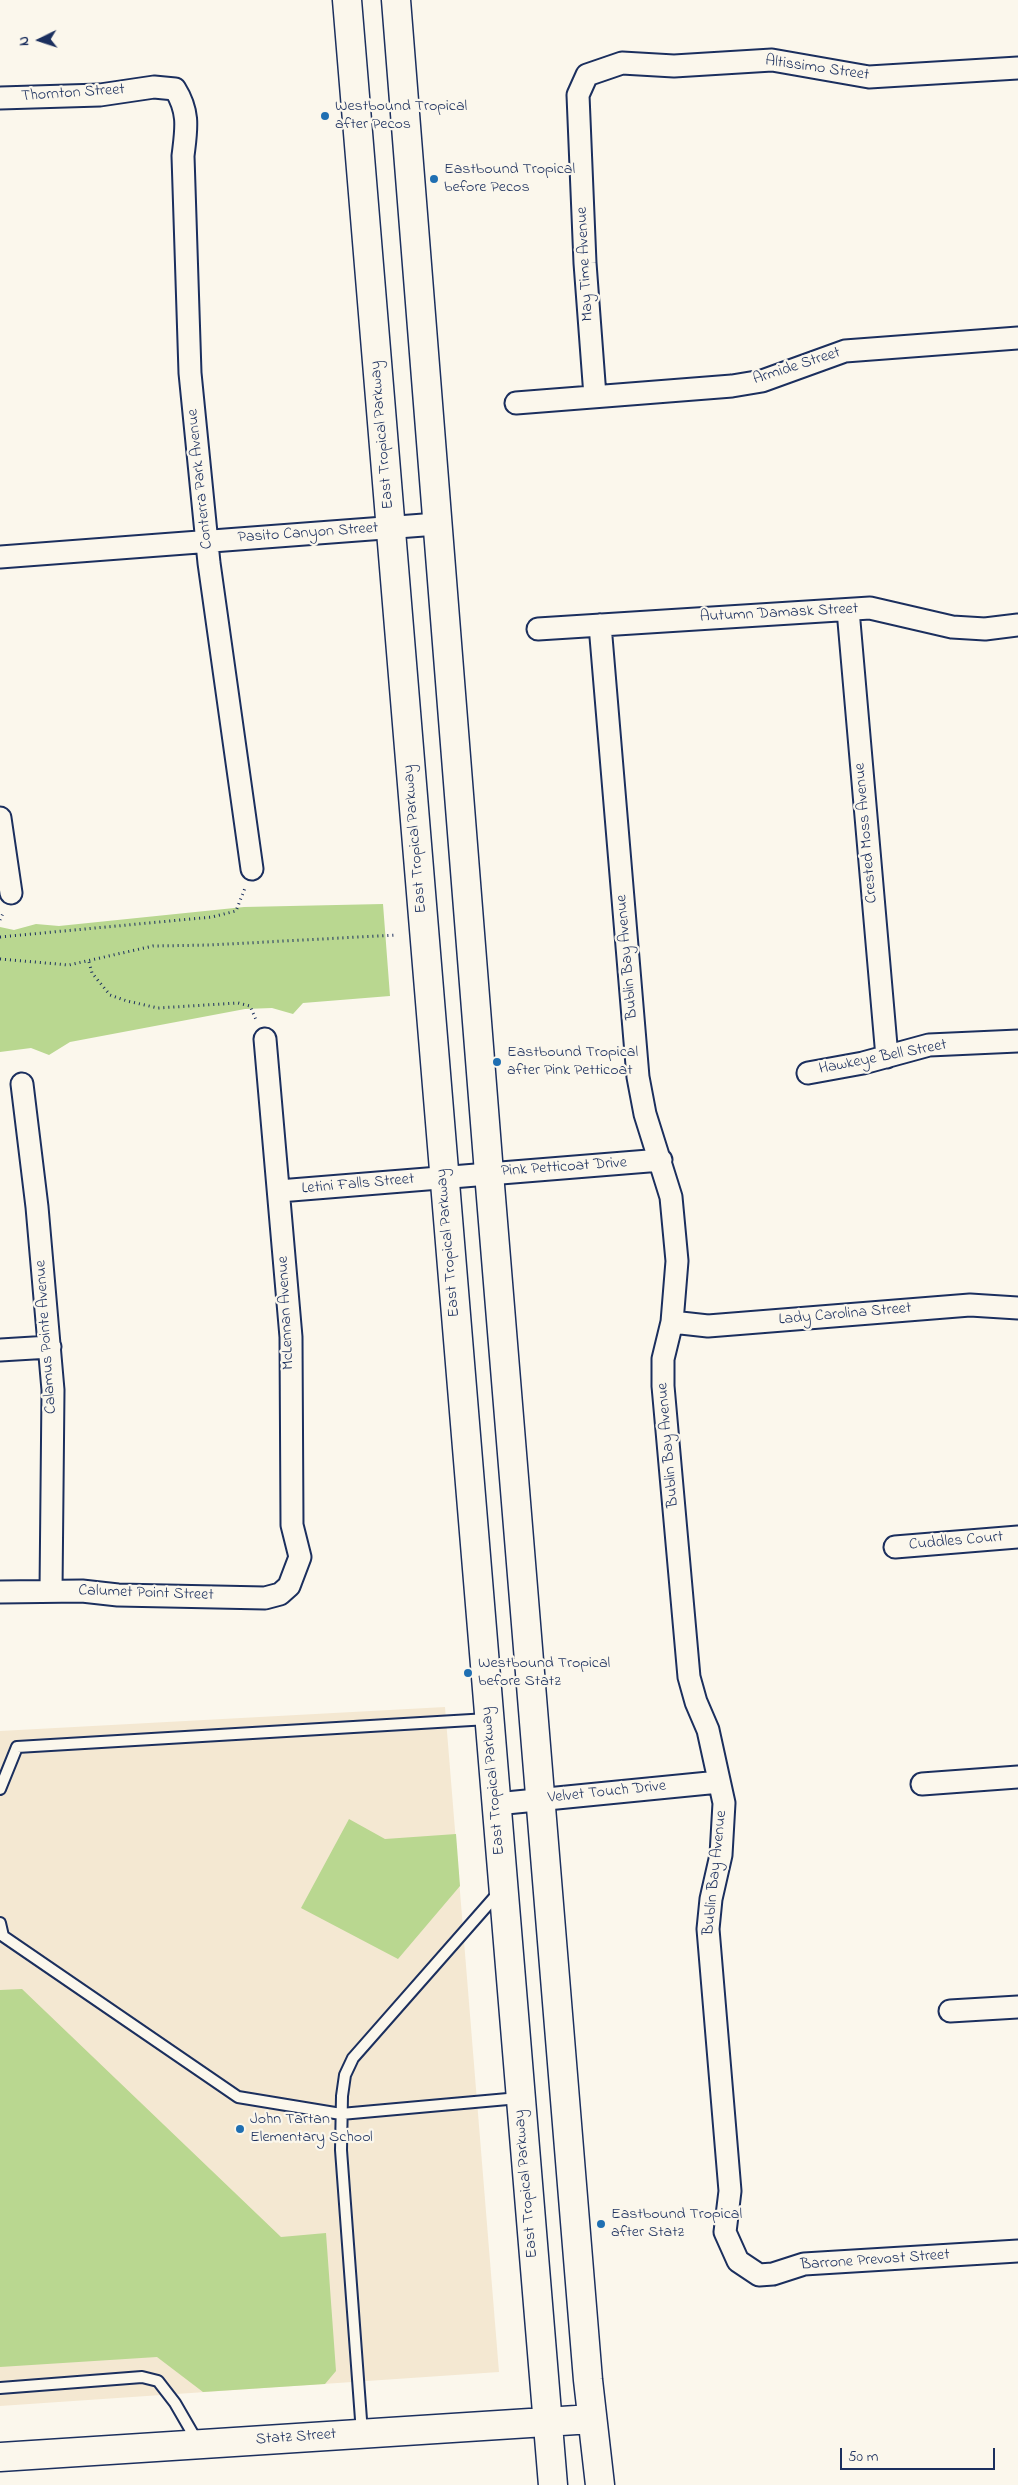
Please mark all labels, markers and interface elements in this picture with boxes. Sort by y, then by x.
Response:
north arrow [15,15,65,65]
text: N [14,36,35,47]
street label: Altissimo Street [764,52,870,86]
street label: Thornton Street [21,81,125,107]
place label: Westbound Tropical after Pecos [335,97,467,135]
marker: Westbound Tropical after Pecos [319,110,331,122]
place label: Eastbound Tropical before Pecos [444,160,575,198]
marker: Eastbound Tropical before Pecos [428,173,440,185]
street label: May Time Avenue [573,206,599,322]
street label: Armide Street [751,344,843,390]
street label: East Tropical Parkway [367,360,399,510]
street label: Conterra Park Avenue [184,408,218,550]
street label: Pasito Canyon Street [237,520,379,548]
street label: Autumn Damask Street [699,600,859,628]
street label: Crested Moss Avenue [851,762,883,904]
street label: East Tropical Parkway [400,764,432,914]
street label: Bublin Bay Avenue [613,894,643,1020]
street label: Hawkeye Bell Street [817,1036,949,1080]
place label: Eastbound Tropical after Pink Petticoat [507,1043,638,1081]
marker: Eastbound Tropical after Pink Petticoat [491,1056,503,1068]
street label: Pink Petticoat Drive [500,1154,628,1182]
street label: East Tropical Parkway [433,1168,465,1318]
street label: Letini Falls Street [301,1171,415,1199]
street label: McLennan Avenue [274,1256,300,1370]
street label: Calamus Pointe Avenue [32,1259,62,1415]
street label: Lady Carolina Street [778,1300,912,1330]
street label: Bublin Bay Avenue [654,1382,684,1508]
street label: Cuddles Court [908,1528,1004,1556]
street label: Calumet Point Street [78,1582,214,1606]
place label: Westbound Tropical before Statz [478,1654,610,1692]
marker: Westbound Tropical before Statz [462,1667,474,1679]
street label: East Tropical Parkway [478,1706,510,1856]
street label: Velvet Touch Drive [547,1777,667,1809]
street label: Bublin Bay Avenue [700,1810,732,1936]
street label: East Tropical Parkway [511,2109,543,2259]
place label: John Tartan Elementary School [250,2110,373,2148]
marker: John Tartan Elementary School [234,2123,246,2135]
place label: Eastbound Tropical after Statz [611,2205,742,2243]
marker: Eastbound Tropical after Statz [595,2218,607,2230]
street label: Barrone Prevost Street [800,2246,950,2276]
street label: Statz Street [255,2426,337,2450]
scale bar [843,2438,998,2470]
text: 50 m [848,2446,878,2468]

